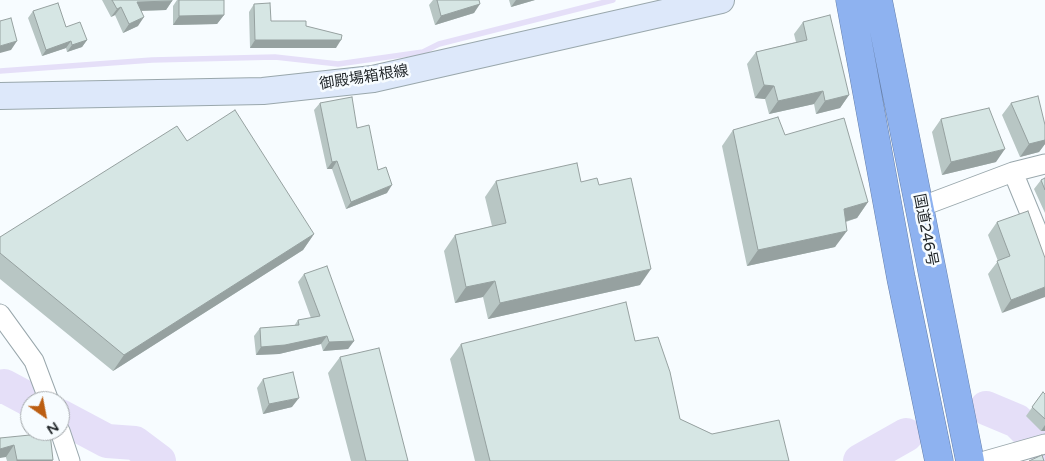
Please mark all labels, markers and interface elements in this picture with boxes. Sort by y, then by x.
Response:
street label: 御殿場箱根線 [318,62,410,94]
street label: 国道246号 [909,192,941,268]
north arrow [20,391,70,441]
text: N [44,418,62,438]

